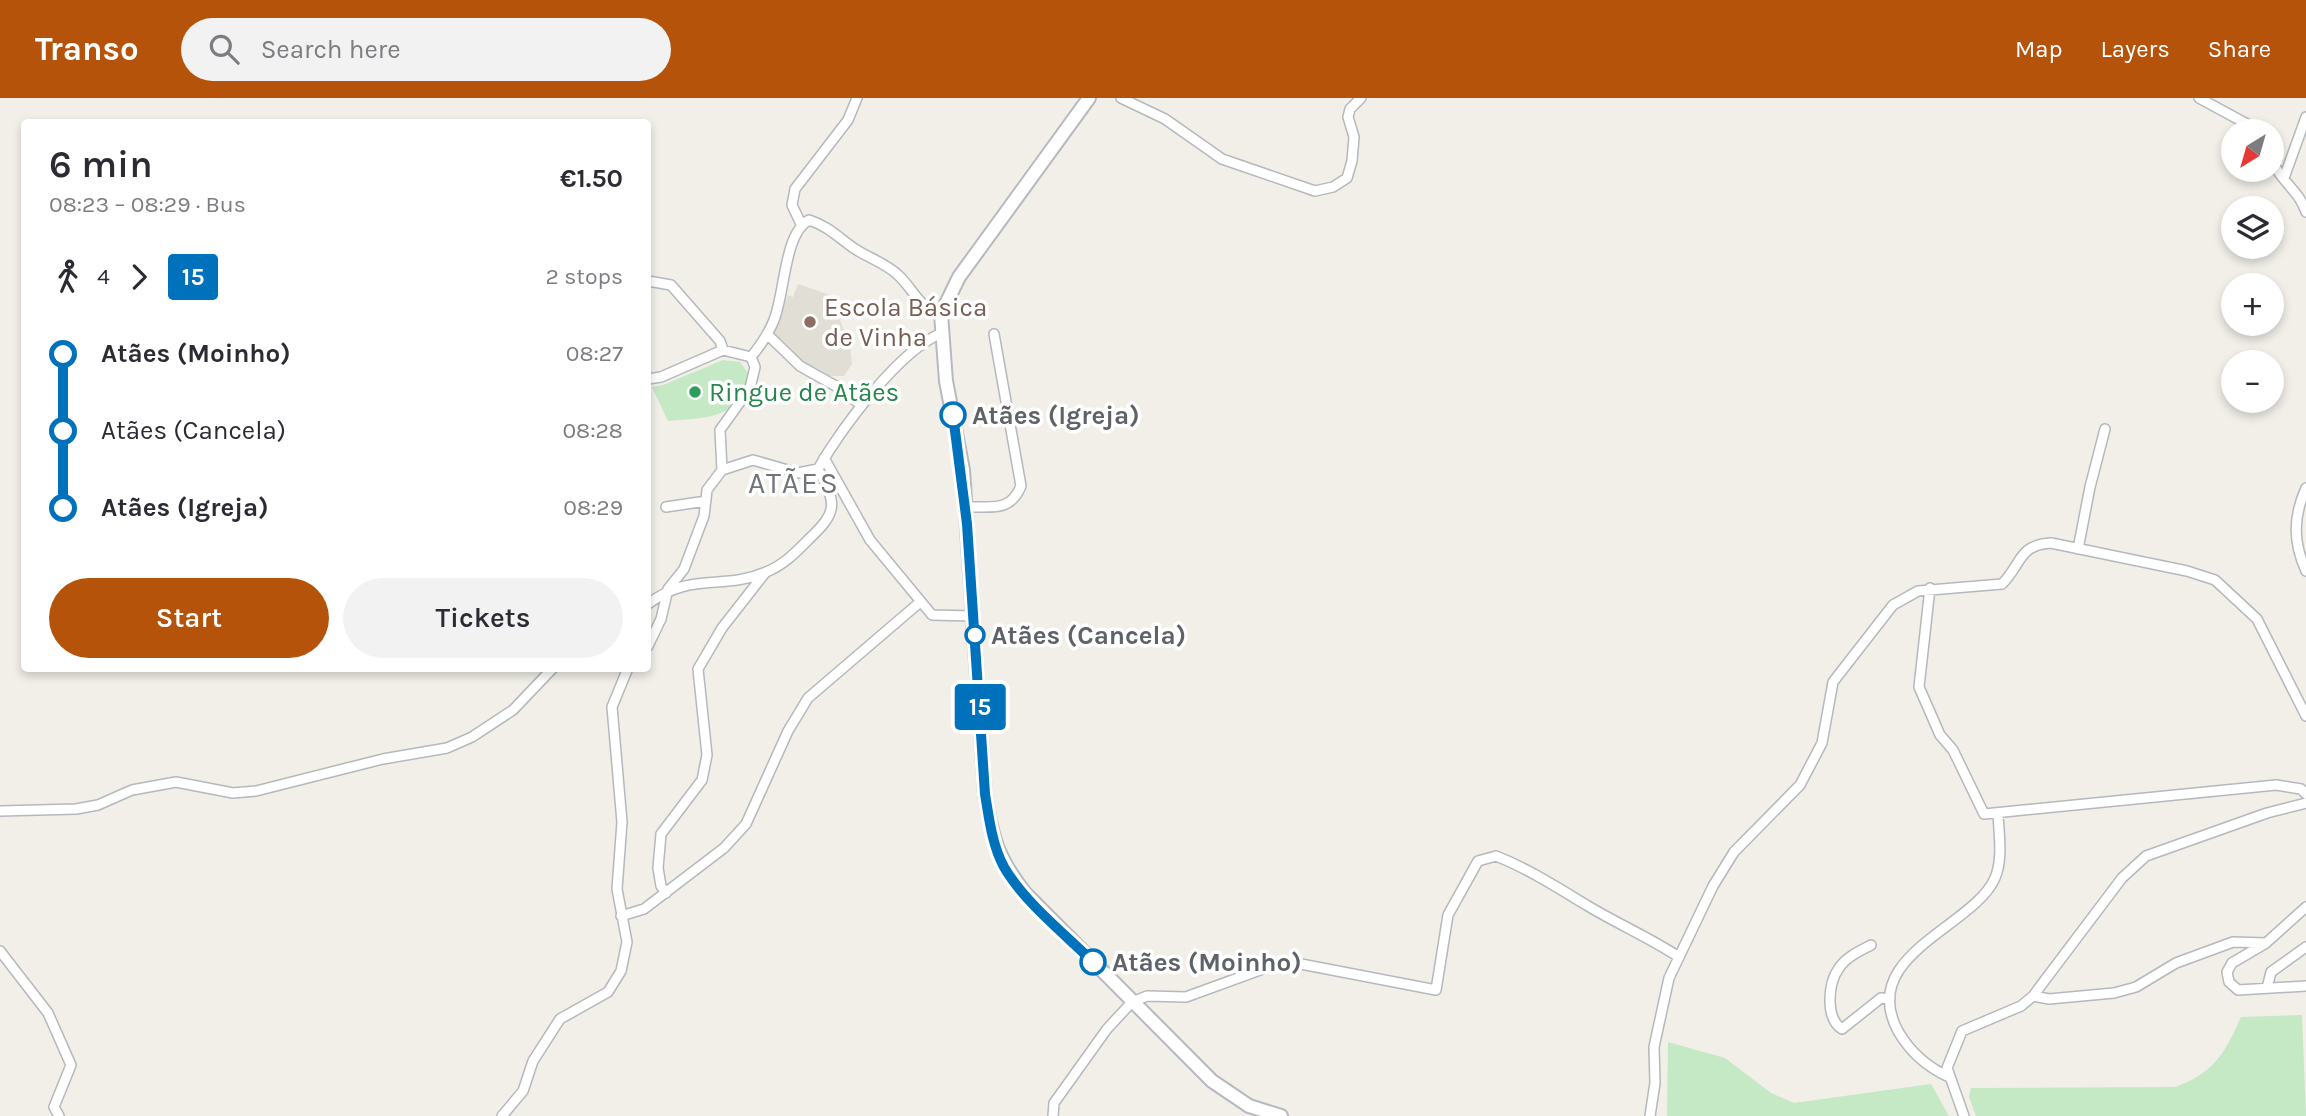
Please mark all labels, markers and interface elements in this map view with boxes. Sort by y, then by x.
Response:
search box [181,18,671,81]
text: Transo [35,30,139,68]
icon: search [205,30,243,68]
text: Search here [261,34,401,65]
text: Map [2015,35,2063,63]
text: Layers [2101,35,2170,63]
text: Share [2208,35,2271,63]
north arrow [2221,119,2284,182]
map controls [2221,119,2284,413]
text: 6 min [49,142,153,187]
text: €1.50 [560,163,623,194]
text: 08:23 – 08:29 · Bus [49,191,246,218]
button: layers [2221,196,2284,259]
icon: walk [49,258,87,296]
icon: forward [120,258,158,296]
text: 4 [97,263,110,290]
text: 15 [182,263,204,291]
text: 2 stops [545,263,623,290]
button: + [2221,273,2284,336]
place label: Escola Básica de Vinha [824,292,987,353]
marker: Escola Básica de Vinha [802,314,818,330]
text: Atães (Moinho) [101,338,291,369]
text: 08:27 [566,340,623,367]
button: − [2221,350,2284,413]
place label: Ringue de Atães [709,377,899,408]
marker: Ringue de Atães [687,384,703,400]
place label: Atães (Igreja) [972,400,1140,431]
marker: Atães (Igreja) [940,402,966,428]
text: Atães (Cancela) [101,415,286,446]
text: 08:28 [562,417,623,444]
district label: ATÃES [748,465,840,501]
text: Atães (Igreja) [101,492,269,523]
text: 08:29 [563,494,623,521]
button: Start [49,578,329,658]
button: Tickets [343,578,623,658]
place label: Atães (Cancela) [991,620,1186,651]
marker: Atães (Cancela) [965,625,985,645]
line badge: 15 [948,684,1012,730]
text: 15 [969,693,991,721]
place label: Atães (Moinho) [1112,947,1302,978]
marker: Atães (Moinho) [1080,949,1106,975]

